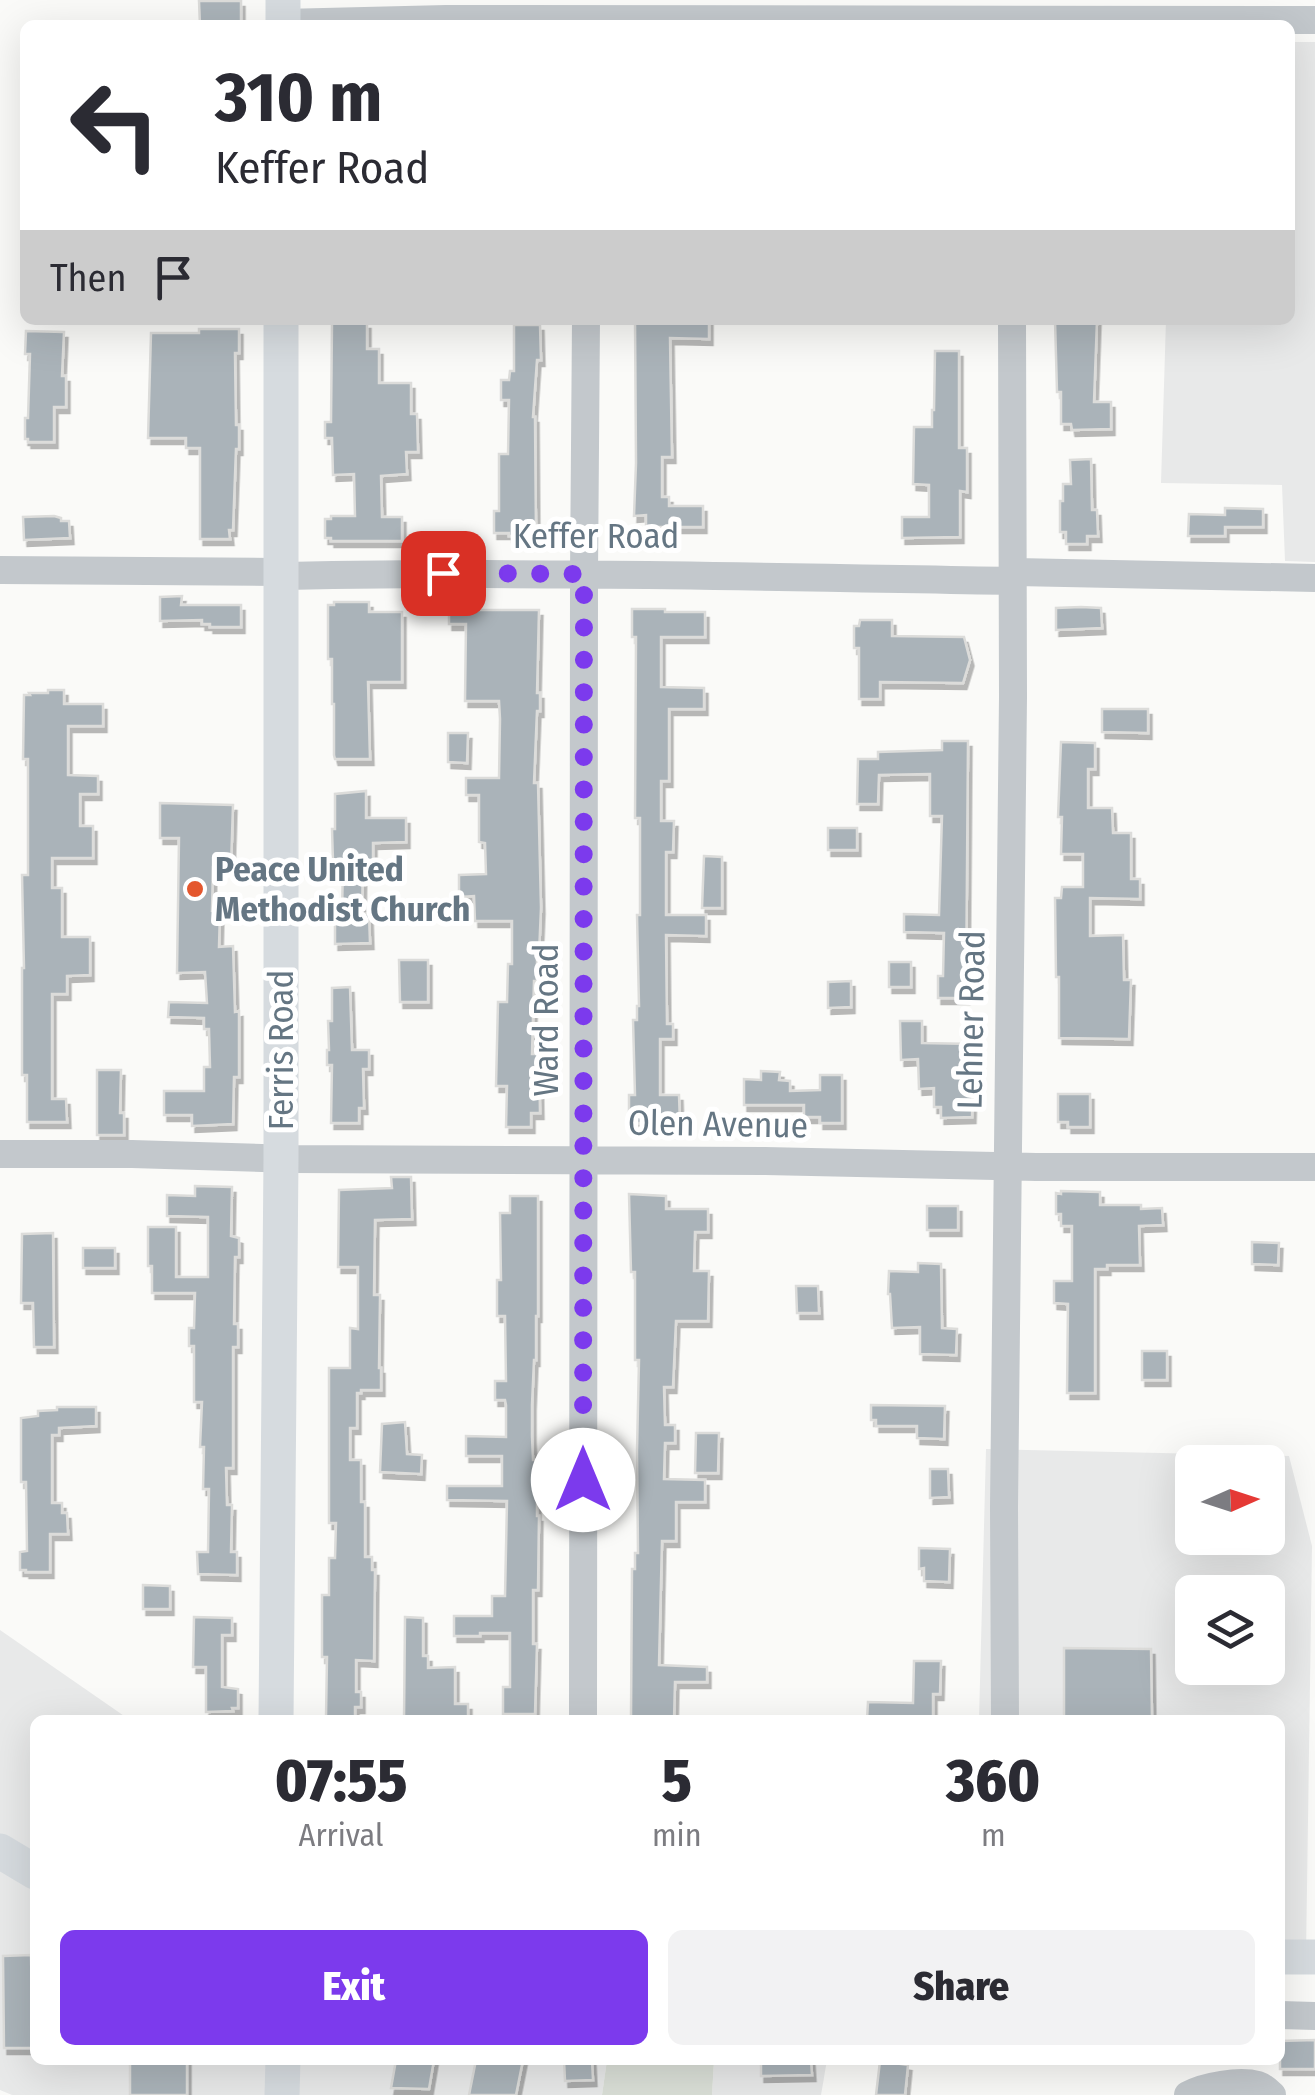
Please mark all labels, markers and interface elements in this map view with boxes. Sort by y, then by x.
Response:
text: 310 m [215,56,383,140]
icon: left [50,60,180,190]
text: Keffer Road [215,141,429,195]
icon: arrive [146,250,201,305]
text: Then [50,255,126,301]
street label: Keffer Road [513,515,679,557]
pin [401,531,486,616]
icon: arrive [416,546,471,601]
place label: Peace United Methodist Church [215,848,470,930]
marker: Peace United Methodist Church [184,878,206,900]
street label: Lehner Road [948,930,994,1110]
street label: Ward Road [525,943,567,1097]
street label: Ferris Road [260,970,302,1130]
street label: Olen Avenue [628,1101,808,1147]
position arrow [531,1428,635,1532]
north arrow [1175,1445,1285,1555]
map controls [1175,1445,1285,1685]
button: layers [1175,1575,1285,1685]
text: 07:55 [275,1745,407,1817]
text: 5 [662,1745,692,1817]
text: 360 [946,1745,1040,1817]
text: Arrival [299,1816,383,1854]
text: min [652,1816,702,1854]
text: m [981,1816,1006,1854]
button: Exit [60,1930,648,2045]
button: Share [668,1930,1255,2045]

